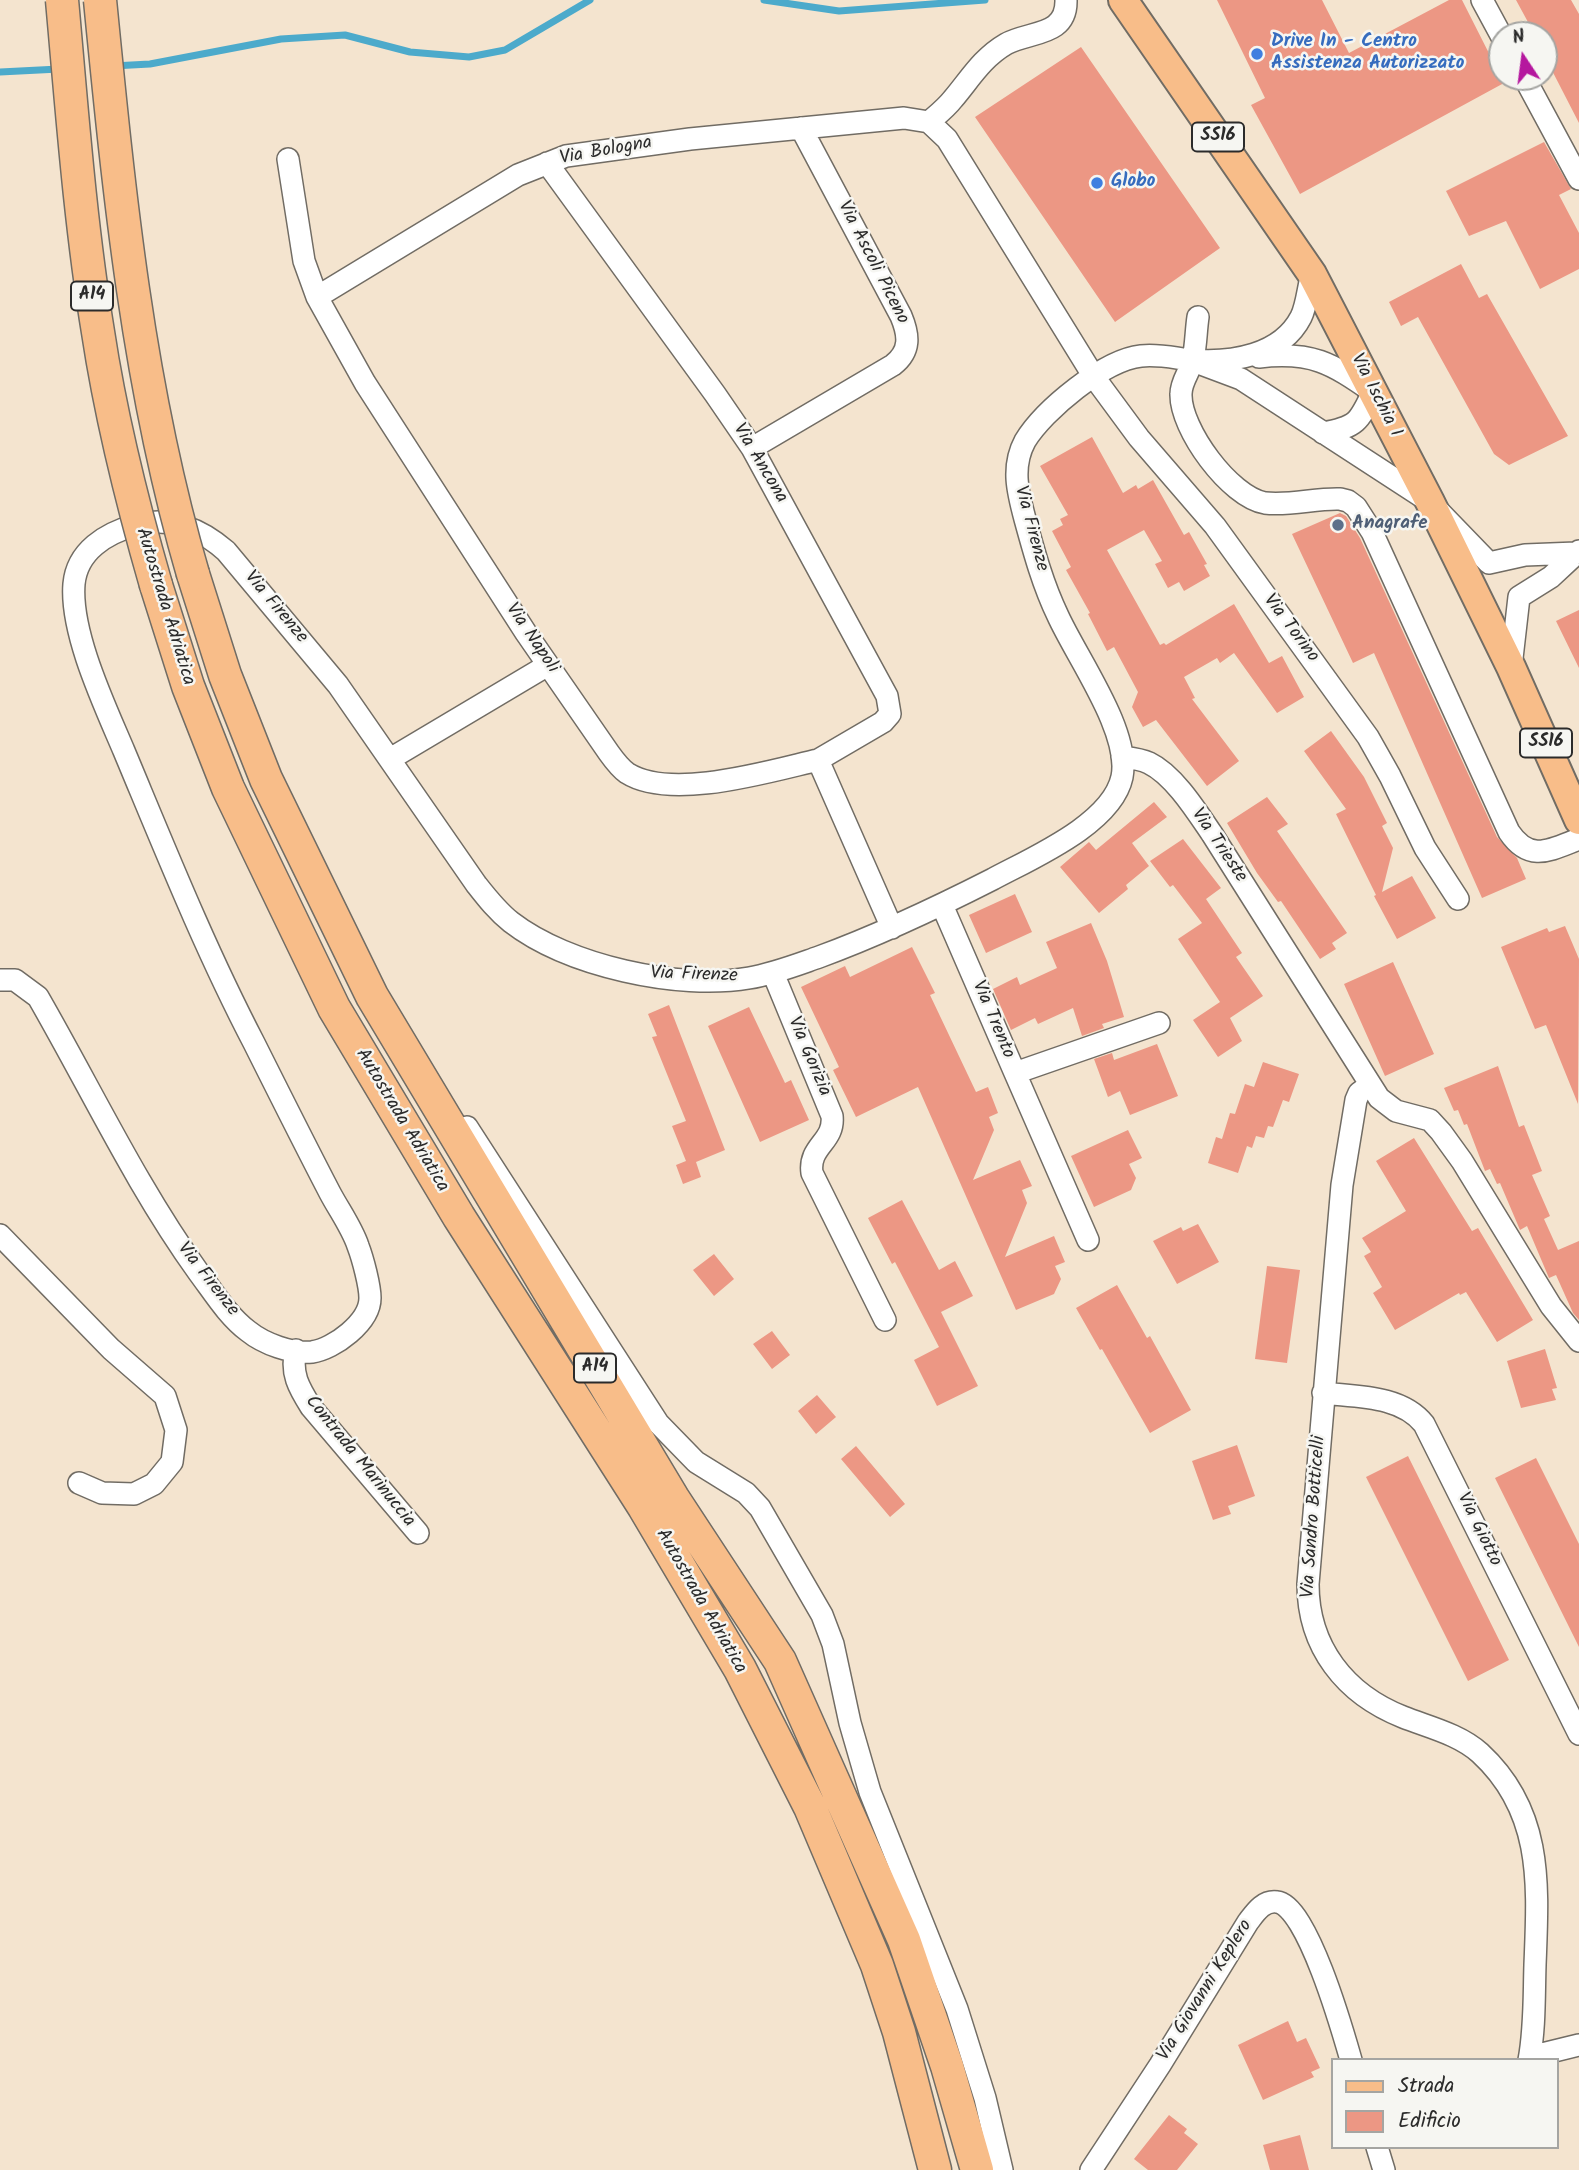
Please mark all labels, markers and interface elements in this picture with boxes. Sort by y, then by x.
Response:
north arrow [1488,21,1558,91]
text: N [1510,22,1528,53]
place label: Drive In - Centro Assistenza Autorizzato [1271,32,1464,76]
marker: Drive In - Centro Assistenza Autorizzato [1249,46,1265,62]
road number: SS16 [1192,122,1244,152]
street label: Via Bologna [558,133,654,171]
place label: Globo [1111,172,1155,194]
marker: Globo [1089,175,1105,191]
street label: Via Ascoli Piceno [831,198,913,328]
road number: A14 [71,282,113,310]
street label: Via Ischia I [1344,350,1406,442]
street label: Via Ancona [726,420,792,508]
street label: Via Firenze [1008,484,1052,574]
place label: Anagrafe [1352,514,1427,536]
marker: Anagrafe [1330,517,1346,533]
street label: Autostrada Adriatica [129,526,199,688]
street label: Via Firenze [238,567,312,649]
street label: Via Torino [1257,590,1323,668]
street label: Via Napoli [499,600,563,678]
road number: SS16 [1520,728,1572,758]
street label: Via Trieste [1185,805,1251,887]
street label: Via Firenze [650,963,738,989]
street label: Via Trento [965,978,1019,1062]
street label: Via Gorizia [781,1014,835,1100]
street label: Autostrada Adriatica [349,1045,453,1197]
street label: Via Firenze [171,1239,243,1321]
road number: A14 [574,1353,616,1382]
street label: Contrada Marinuccia [299,1391,419,1533]
street label: Via Sandro Botticelli [1298,1435,1332,1599]
street label: Via Giotto [1450,1489,1506,1571]
street label: Autostrada Adriatica [649,1526,751,1678]
street label: Via Giovanni Keplero [1153,1916,1259,2066]
legend [1330,2058,1558,2149]
text: Strada [1398,2070,1454,2103]
text: Edificio [1398,2105,1461,2138]

